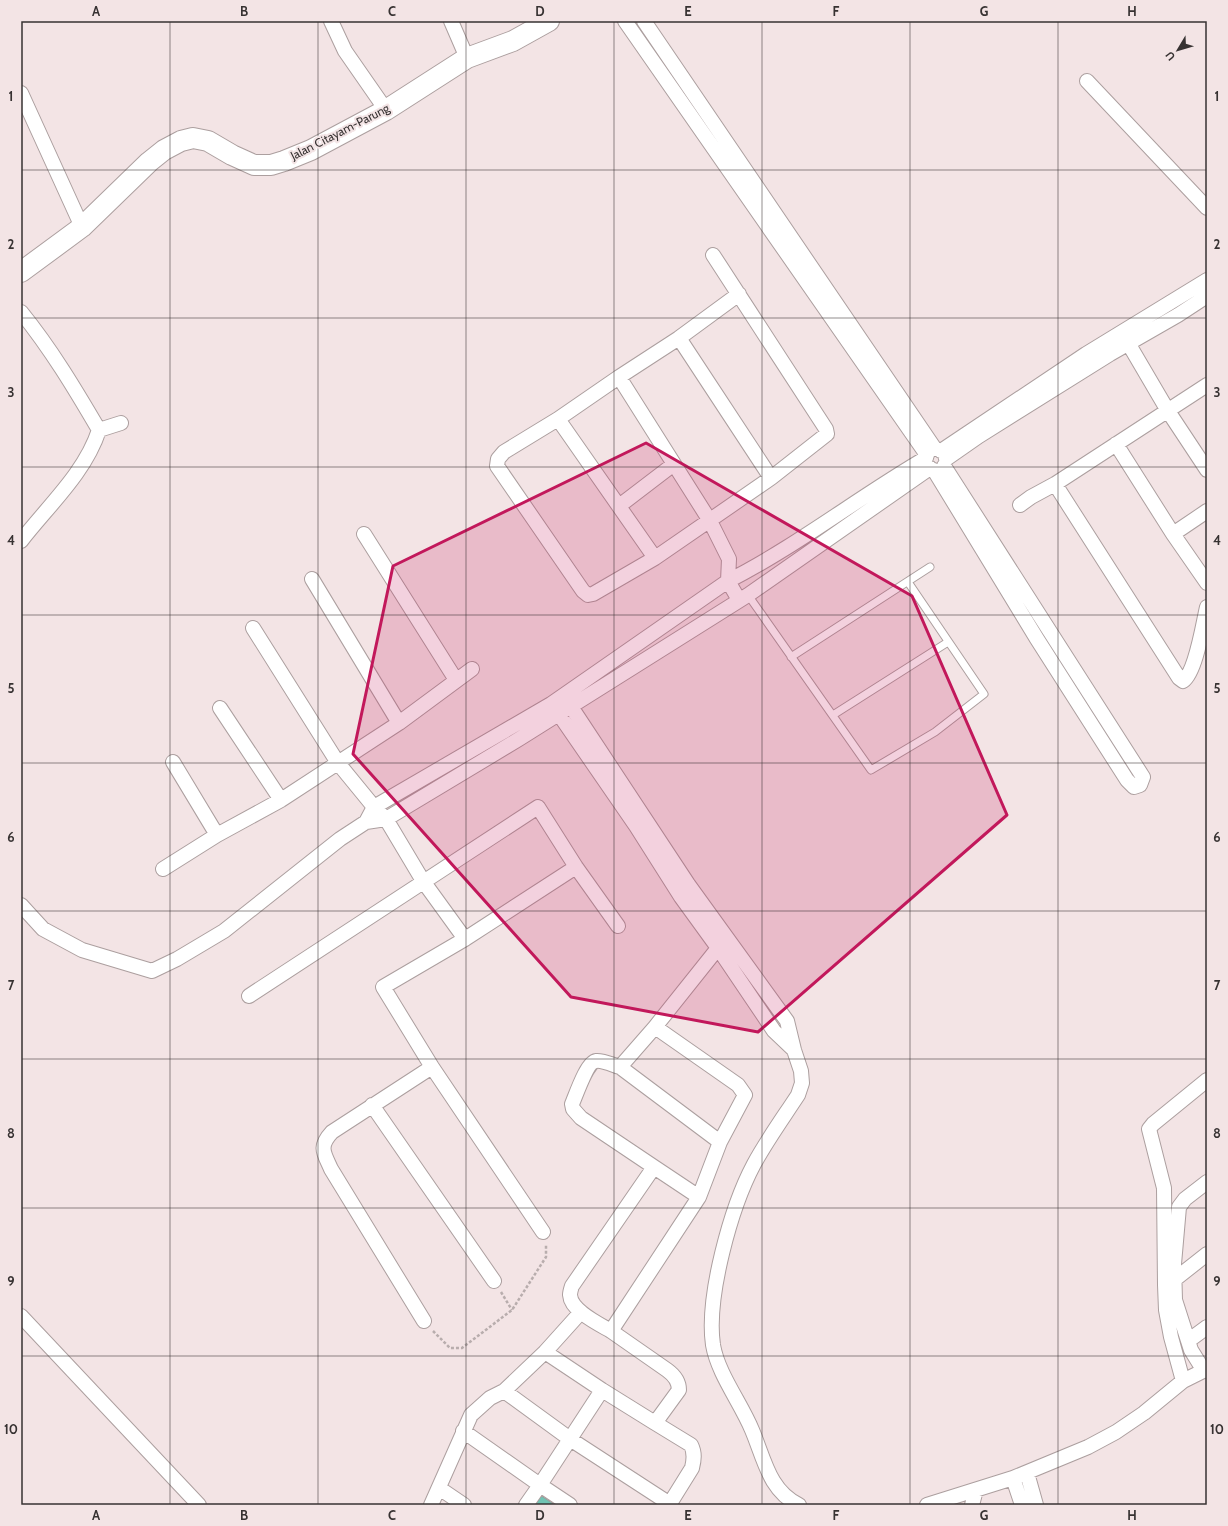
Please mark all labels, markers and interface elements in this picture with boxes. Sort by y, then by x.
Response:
text: A [92,3,101,19]
text: B [240,3,248,19]
text: C [388,3,396,19]
text: D [535,3,545,19]
text: E [684,3,692,19]
text: F [833,3,840,19]
text: G [980,3,989,19]
text: H [1127,3,1137,19]
north arrow [1158,30,1198,70]
text: U [1162,49,1178,64]
text: 1 [9,88,13,104]
text: 1 [1215,88,1219,104]
street label: Jalan Citayam-Parung [287,100,393,163]
text: 2 [8,236,15,252]
text: 2 [1214,236,1221,252]
text: 3 [7,384,15,400]
text: 3 [1213,384,1221,400]
text: 4 [7,532,15,548]
text: 4 [1213,532,1221,548]
text: 5 [8,680,15,696]
text: 5 [1214,680,1221,696]
text: 6 [7,829,15,845]
text: 6 [1213,829,1221,845]
text: 7 [8,977,15,993]
text: 7 [1214,977,1221,993]
text: 8 [7,1125,15,1141]
text: 8 [1213,1125,1221,1141]
text: 9 [7,1273,15,1289]
text: 9 [1213,1273,1221,1289]
text: 10 [4,1421,18,1437]
text: 10 [1210,1421,1224,1437]
text: A [92,1507,101,1523]
text: B [240,1507,248,1523]
text: C [388,1507,396,1523]
text: D [535,1507,545,1523]
text: E [684,1507,692,1523]
text: F [833,1507,840,1523]
text: G [980,1507,989,1523]
text: H [1127,1507,1137,1523]

